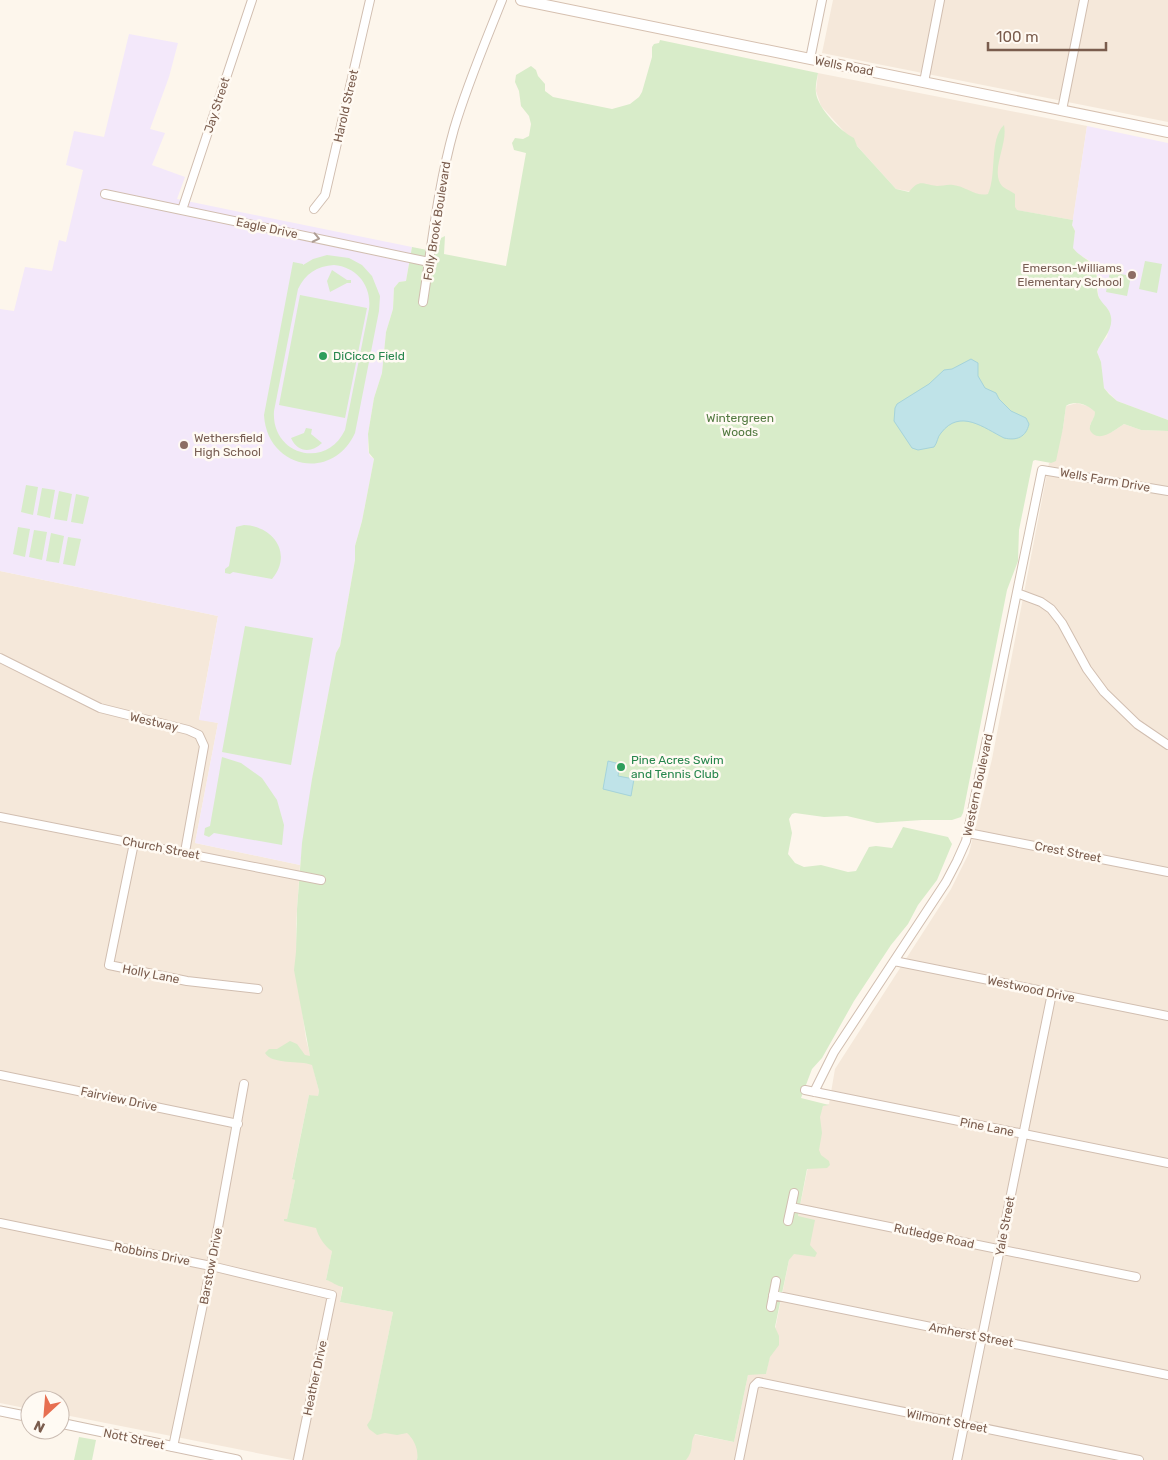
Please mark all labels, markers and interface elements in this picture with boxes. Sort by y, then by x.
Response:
scale bar [988,20,1106,52]
text: 100 m [996,28,1038,46]
street label: Wells Road [813,53,875,79]
street label: Harold Street [331,68,361,144]
street label: Jay Street [201,75,233,135]
street label: Folly Brook Boulevard [421,161,453,281]
street label: Eagle Drive [235,215,299,241]
one-way arrow [311,232,320,242]
place label: Emerson-Williams Elementary School [1017,261,1122,289]
marker: Emerson-Williams Elementary School [1126,269,1138,281]
place label: DiCicco Field [333,349,405,363]
marker: DiCicco Field [317,350,329,362]
park label: Wintergreen Woods [706,411,774,439]
place label: Wethersfield High School [194,431,263,459]
marker: Wethersfield High School [178,439,190,451]
street label: Wells Farm Drive [1059,465,1151,495]
street label: Westway [128,710,180,734]
street label: Western Boulevard [960,732,996,838]
place label: Pine Acres Swim and Tennis Club [631,753,724,781]
marker: Pine Acres Swim and Tennis Club [615,761,627,773]
street label: Church Street [121,834,201,862]
street label: Crest Street [1033,839,1103,865]
street label: Holly Lane [121,962,181,986]
street label: Westwood Drive [986,973,1076,1005]
street label: Fairview Drive [79,1084,159,1114]
street label: Pine Lane [959,1115,1016,1139]
street label: Yale Street [992,1195,1018,1257]
street label: Rutledge Road [893,1221,975,1251]
street label: Barstow Drive [197,1226,225,1306]
street label: Robbins Drive [113,1240,191,1268]
street label: Amherst Street [928,1320,1015,1350]
street label: Heather Drive [300,1339,330,1417]
north arrow [20,1390,70,1440]
street label: Wilmont Street [905,1406,989,1436]
text: N [31,1416,48,1436]
street label: Nott Street [102,1426,166,1452]

